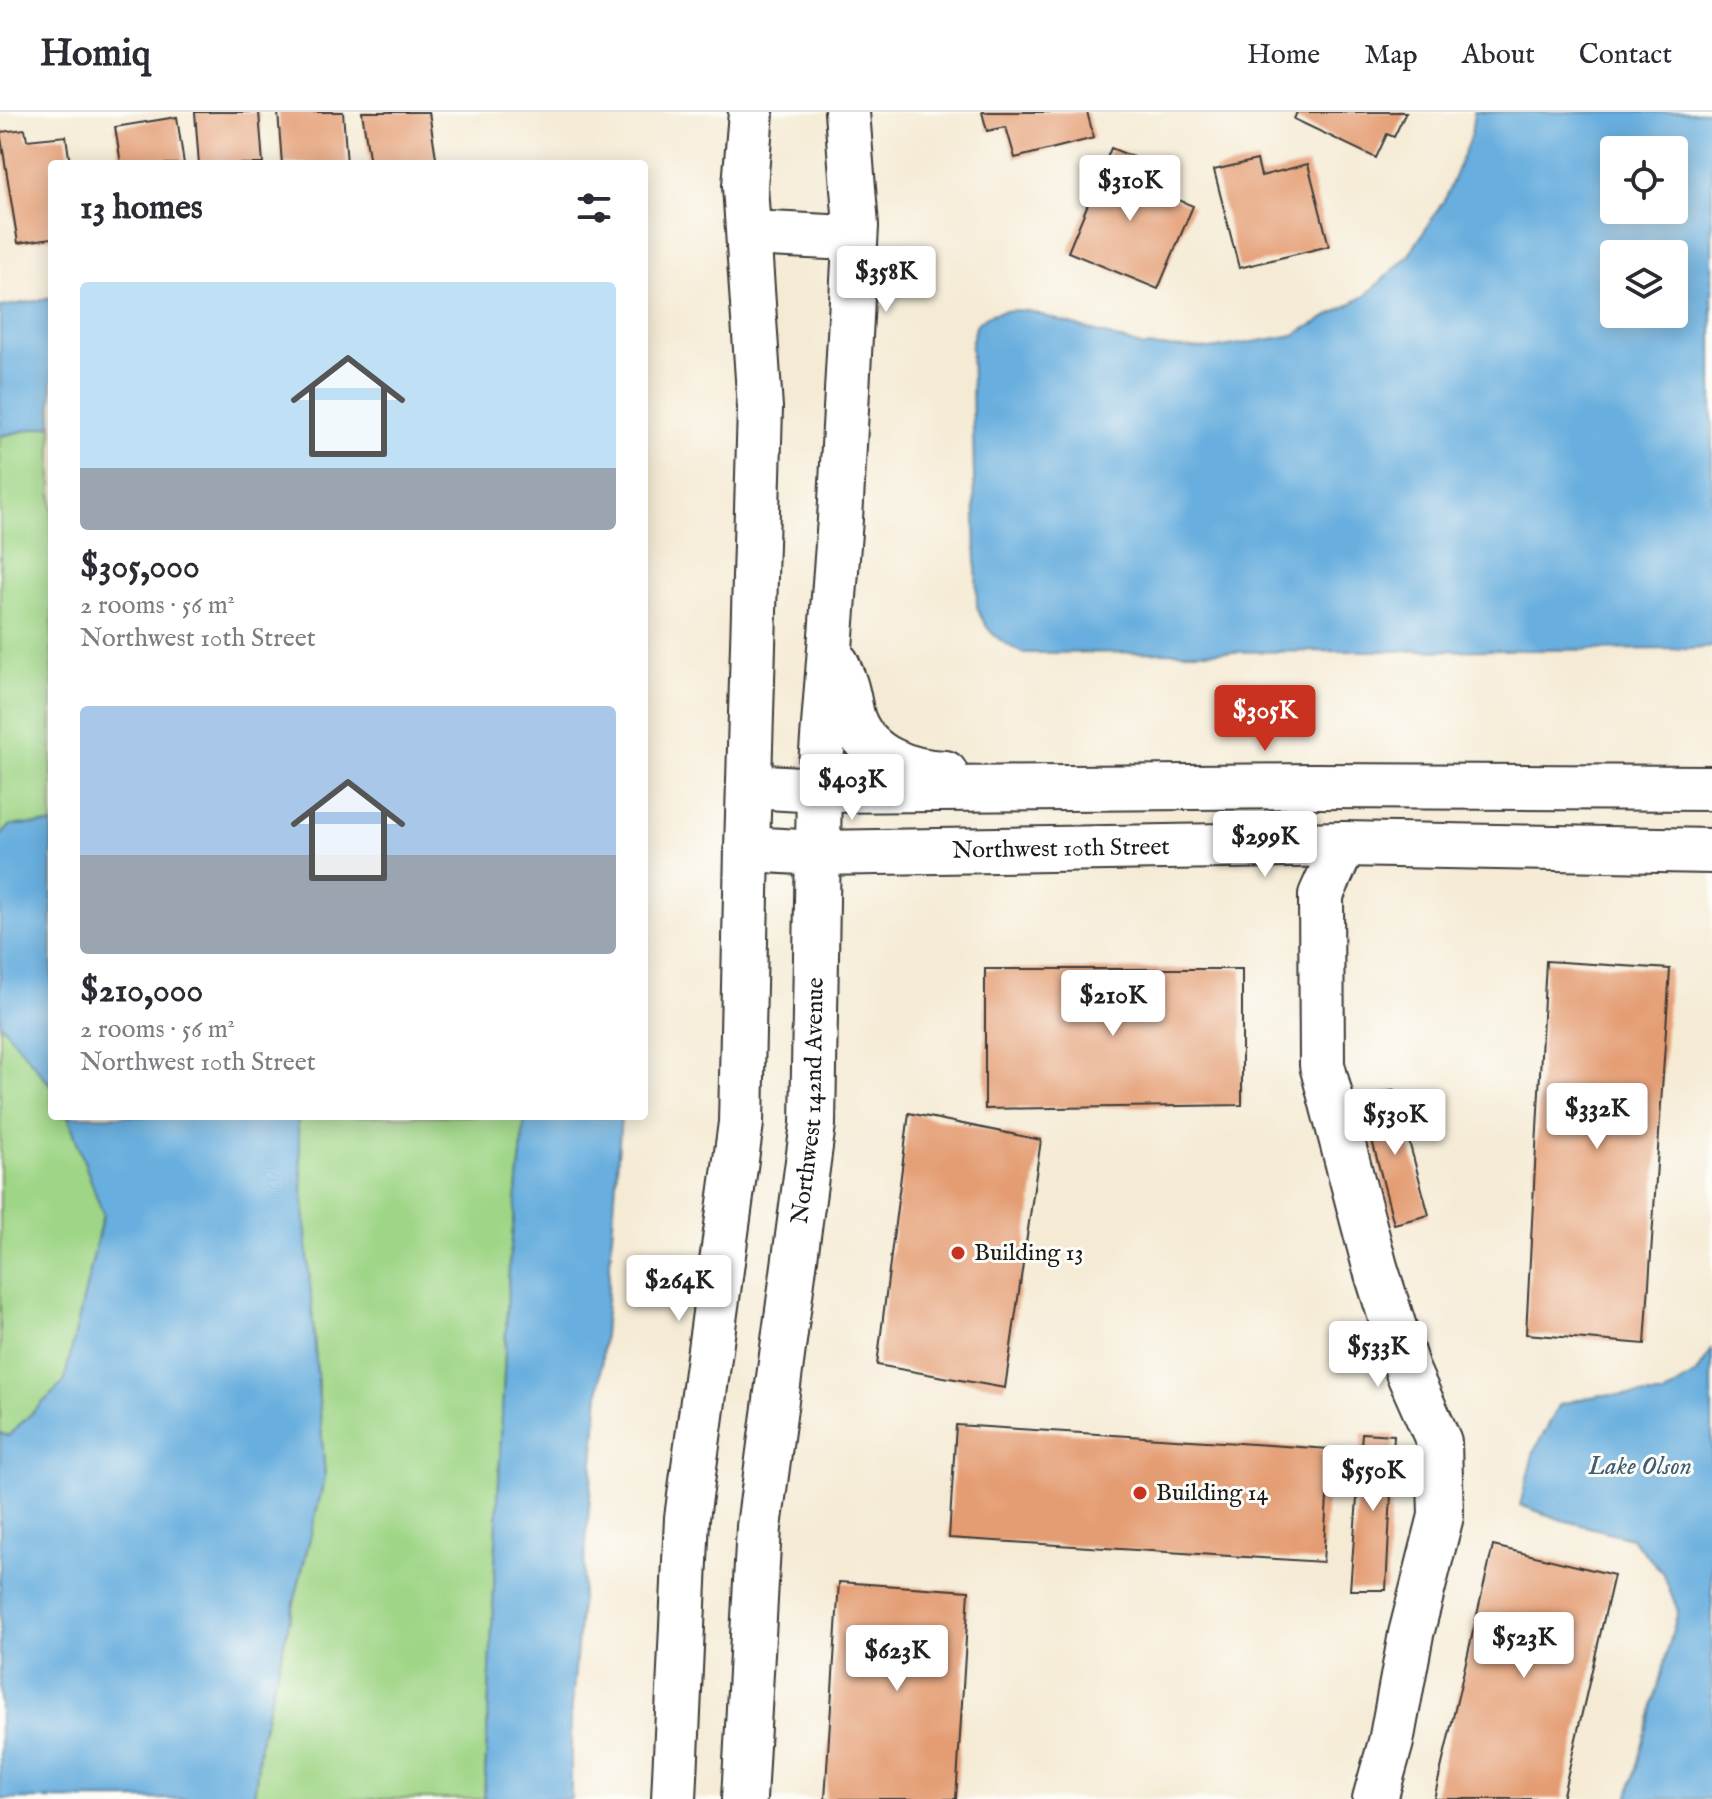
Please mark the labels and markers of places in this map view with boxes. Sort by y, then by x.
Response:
pin: $310K [1074,155,1186,223]
pin: $358K [830,246,942,314]
pin: $305K [1209,685,1321,753]
pin: $403K [796,754,908,822]
pin: $299K [1209,811,1321,879]
pin: $210K [1057,970,1169,1038]
pin: $332K [1541,1083,1653,1151]
pin: $530K [1339,1089,1451,1157]
place label: Building 13 [974,1238,1083,1269]
marker: Building 13 [949,1244,967,1262]
pin: $264K [623,1255,735,1323]
pin: $533K [1322,1321,1434,1389]
pin: $550K [1317,1445,1429,1513]
place label: Building 14 [1156,1478,1268,1509]
marker: Building 14 [1131,1484,1149,1502]
pin: $523K [1468,1612,1580,1680]
pin: $623K [841,1625,953,1693]

